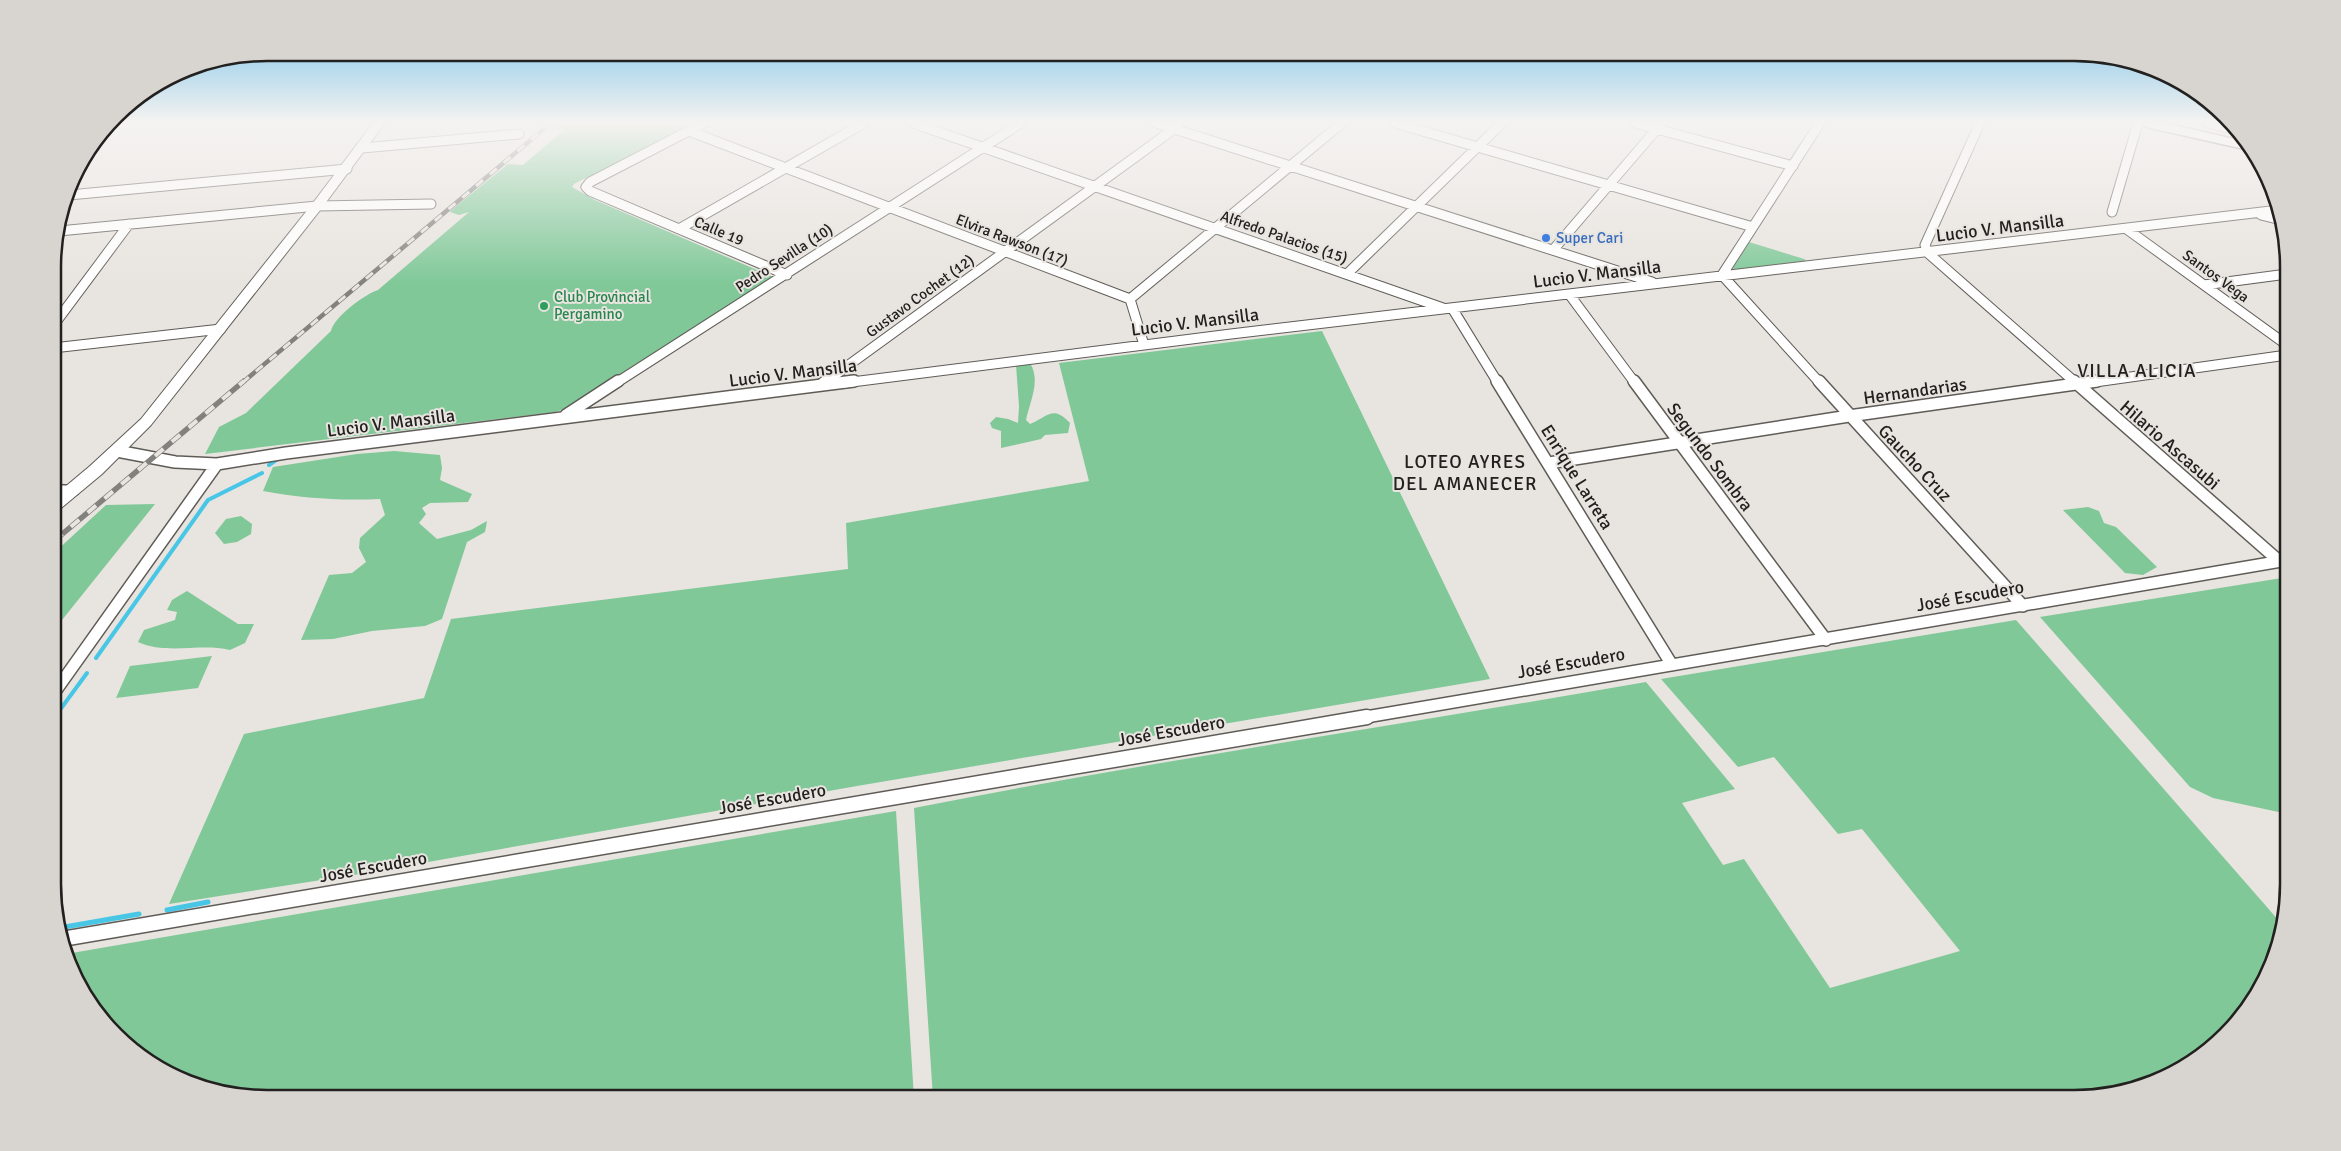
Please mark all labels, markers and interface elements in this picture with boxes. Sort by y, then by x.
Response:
street label: Alfredo Palacios (15) [1218,207,1350,267]
street label: Lucio V. Mansilla [1935,209,2065,247]
street label: Elvira Rawson (17) [953,210,1071,270]
street label: Calle 19 [692,213,746,249]
street label: Pedro Sevilla (10) [732,220,836,296]
place label: Super Cari [1556,229,1623,247]
marker: Super Cari [1540,232,1552,244]
street label: Santos Vega [2179,246,2253,306]
street label: Gustavo Cochet (12) [863,251,977,341]
street label: Lucio V. Mansilla [1532,255,1662,293]
place label: Club Provincial Pergamino [554,288,650,323]
marker: Club Provincial Pergamino [538,300,550,312]
street label: Lucio V. Mansilla [1130,303,1260,341]
street label: Lucio V. Mansilla [728,354,858,392]
district label: VILLA ALICIA [2077,359,2197,383]
street label: Hernandarias [1862,373,1968,409]
street label: Hilario Ascasubi [2116,396,2224,494]
street label: Segundo Sombra [1662,399,1758,515]
street label: Lucio V. Mansilla [326,404,456,442]
street label: Enrique Larreta [1536,420,1618,534]
street label: Gaucho Cruz [1874,420,1956,506]
district label: LOTEO AYRES DEL AMANECER [1393,450,1537,496]
street label: José Escudero [1914,576,2026,616]
street label: José Escudero [1515,643,1627,683]
street label: José Escudero [1115,711,1227,751]
street label: José Escudero [716,779,828,819]
street label: José Escudero [317,847,429,887]

